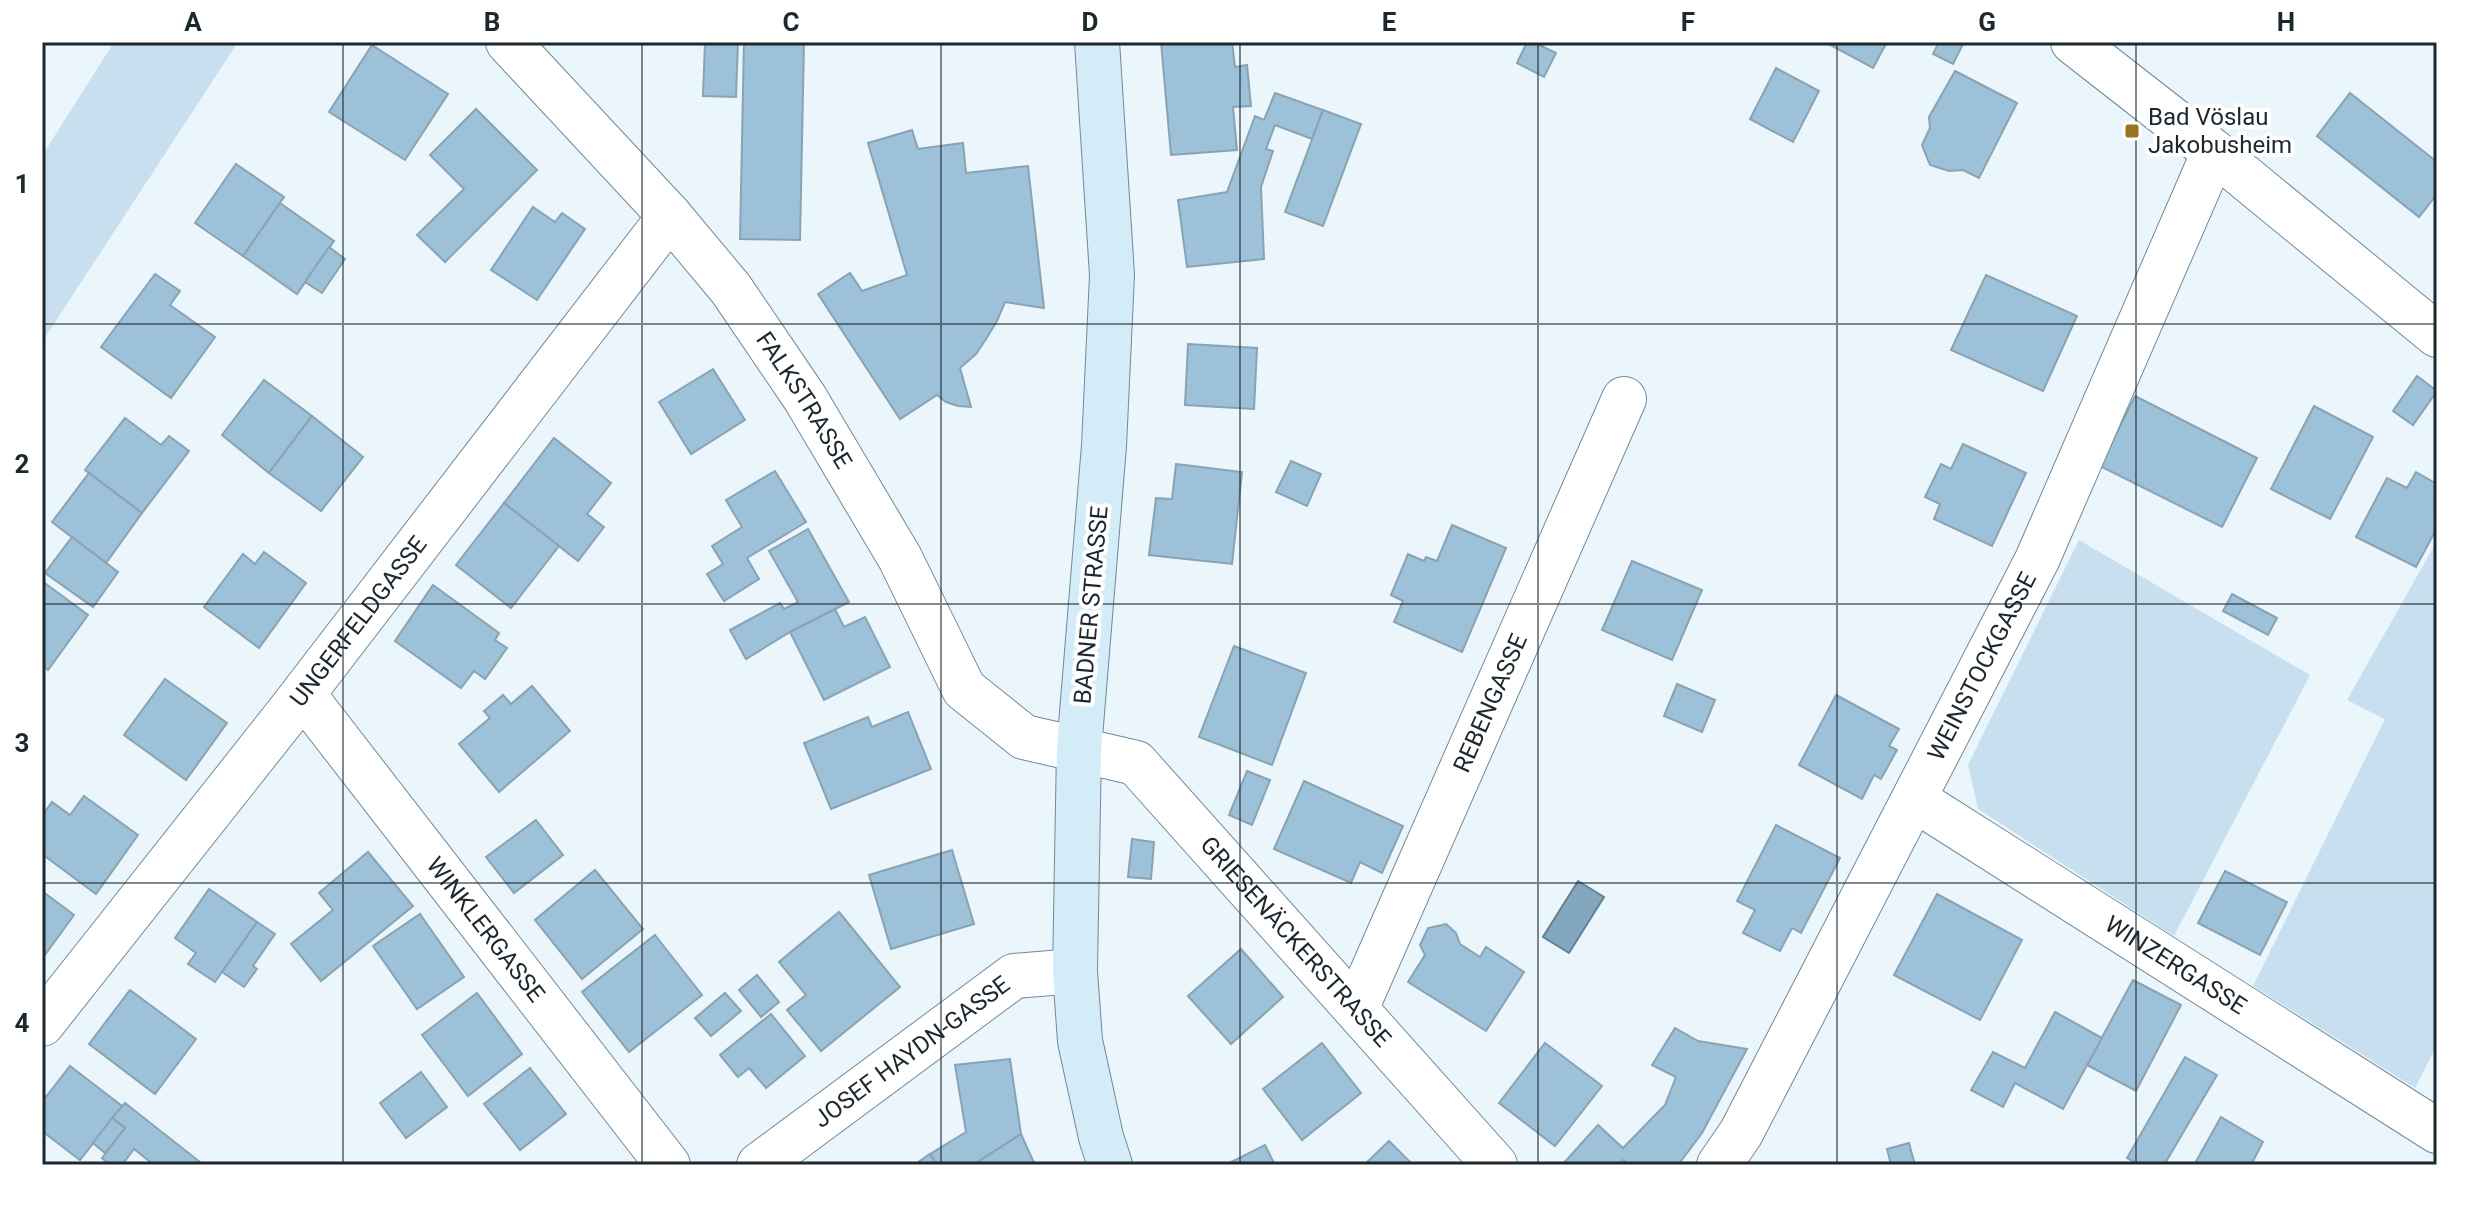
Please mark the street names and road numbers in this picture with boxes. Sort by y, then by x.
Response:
street label: FALKSTRASSE [750,327,858,473]
street label: BADNER STRASSE [1068,505,1114,705]
street label: UNGERFELDGASSE [284,531,433,712]
street label: WEINSTOCKGASSE [1922,568,2042,765]
street label: REBENGASSE [1448,630,1533,777]
street label: GRIESENÄCKERSTRASSE [1194,831,1397,1053]
street label: WINKLERGASSE [421,852,550,1008]
street label: WINZERGASSE [2100,910,2252,1020]
street label: JOSEF HAYDN-GASSE [808,970,1015,1134]

